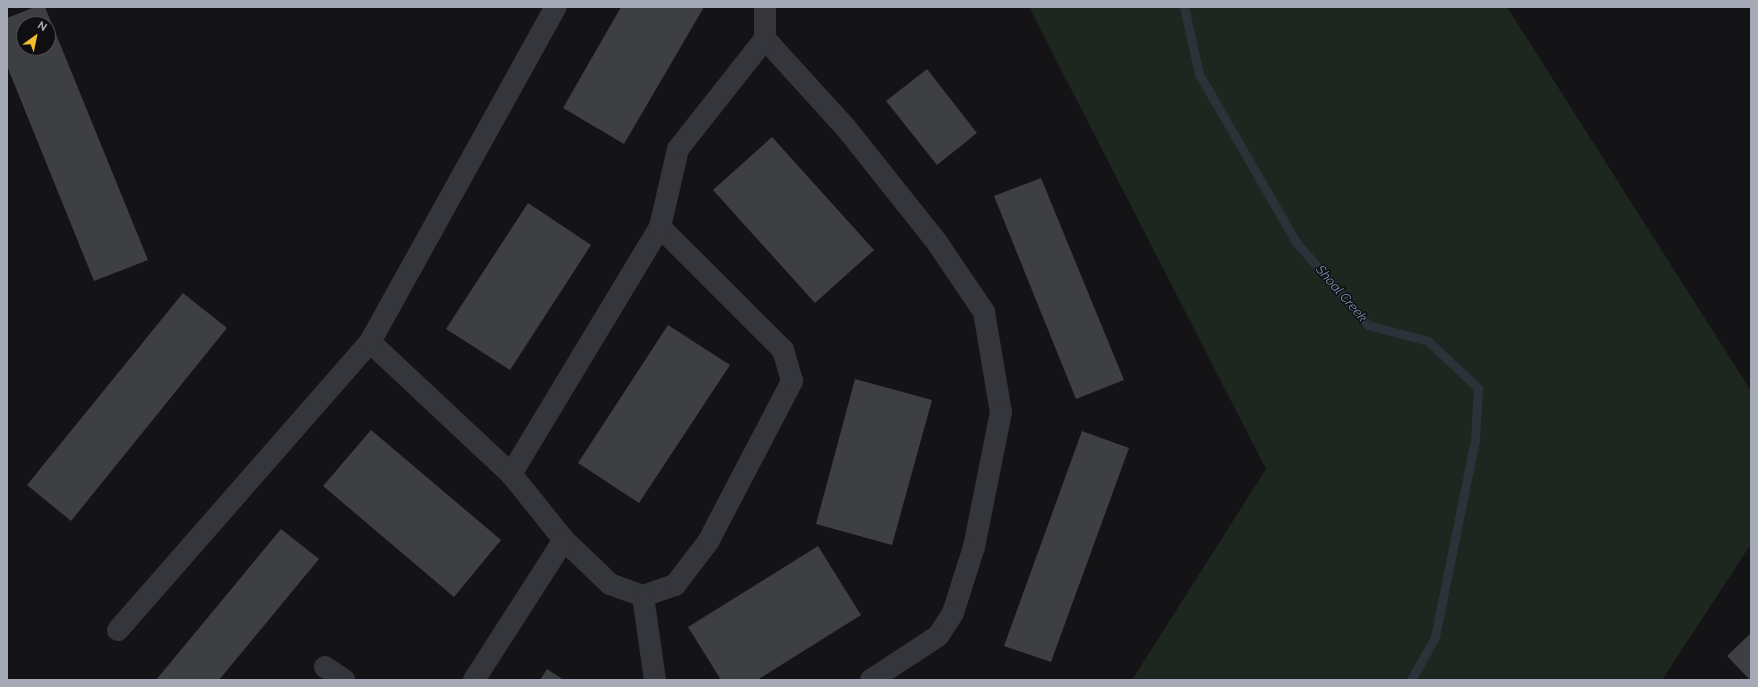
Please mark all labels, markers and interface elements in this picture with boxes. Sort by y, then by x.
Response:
north arrow [16,16,56,56]
text: N [35,19,49,34]
water label: Shoal Creek [1312,262,1370,326]

